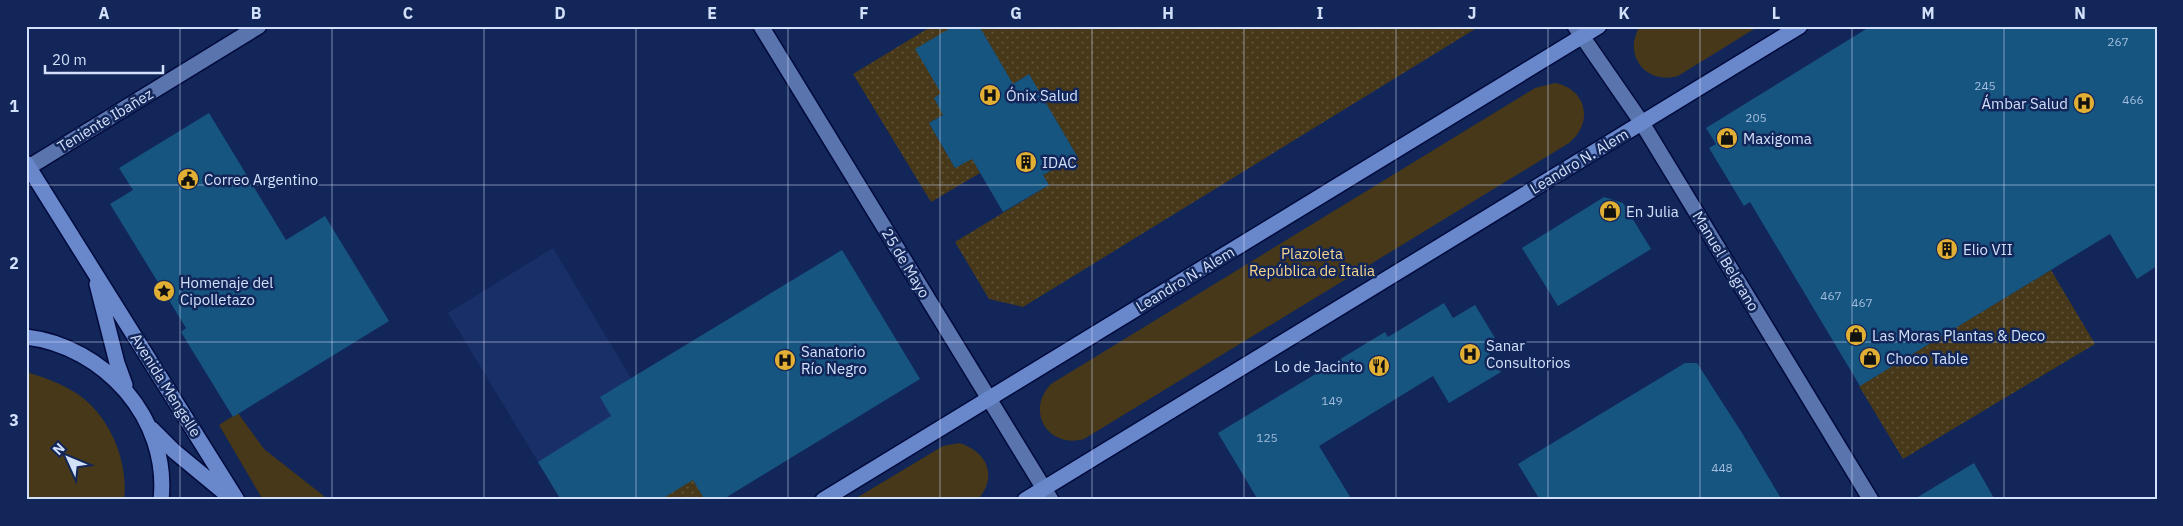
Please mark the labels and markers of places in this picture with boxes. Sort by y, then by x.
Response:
hospital icon: Ónix Salud [978,83,1002,107]
place label: Ónix Salud [1006,86,1078,105]
hospital icon: Ámbar Salud [2072,91,2096,115]
place label: Ámbar Salud [1982,94,2068,113]
shop icon: Maxigoma [1715,126,1739,150]
place label: Maxigoma [1743,129,1812,148]
building icon: IDAC [1014,150,1038,174]
place label: IDAC [1042,153,1077,172]
public building icon: Correo Argentino [176,167,200,191]
place label: Correo Argentino [204,170,318,189]
shop icon: En Julia [1598,199,1622,223]
place label: En Julia [1626,202,1679,221]
building icon: Elio VII [1935,237,1959,261]
place label: Elio VII [1963,240,2013,259]
place label: Homenaje del Cipolletazo [180,273,273,309]
place icon: Homenaje del Cipolletazo [152,279,176,303]
shop icon: Las Moras Plantas & Deco [1844,323,1868,347]
place label: Las Moras Plantas & Deco [1872,326,2045,345]
place label: Sanar Consultorios [1486,336,1571,372]
place label: Sanatorio Río Negro [801,342,867,378]
hospital icon: Sanar Consultorios [1458,342,1482,366]
shop icon: Choco Table [1858,346,1882,370]
hospital icon: Sanatorio Río Negro [773,348,797,372]
place label: Choco Table [1886,349,1968,368]
restaurant icon: Lo de Jacinto [1367,354,1391,378]
place label: Lo de Jacinto [1274,357,1363,376]

